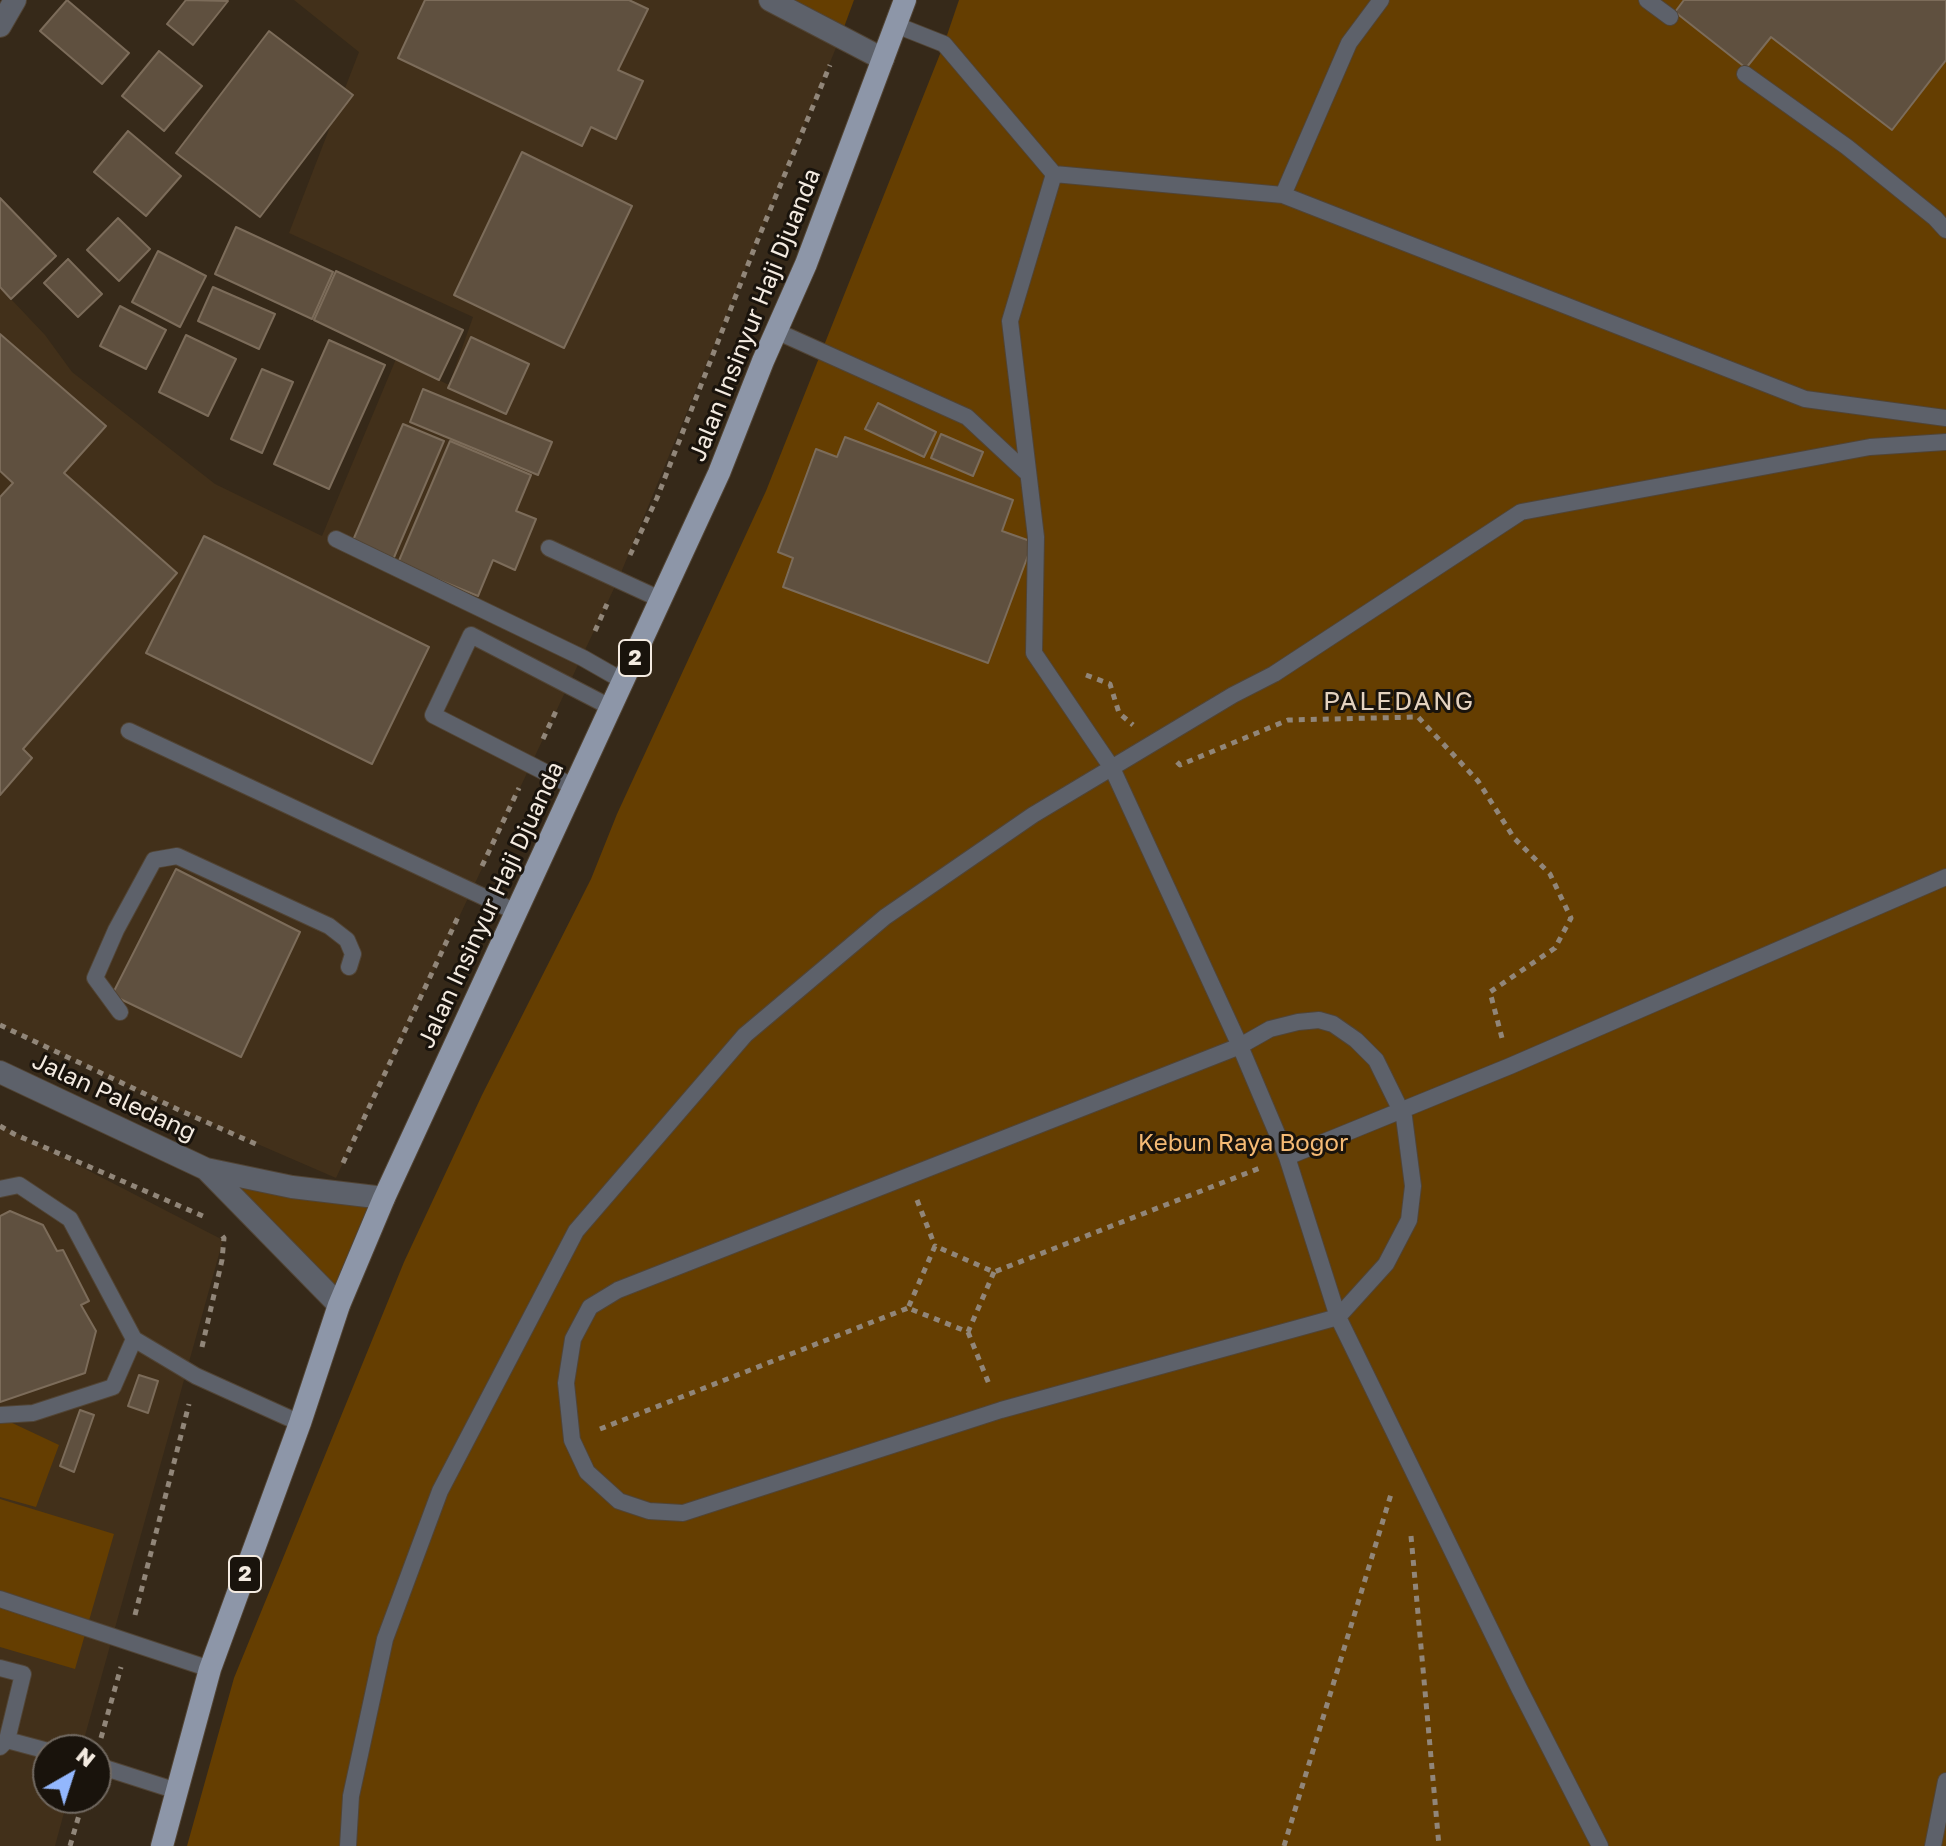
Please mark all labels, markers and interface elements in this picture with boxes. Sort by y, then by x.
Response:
street label: Jalan Insinyur Haji Djuanda [683,165,827,465]
road number: 2 [619,640,651,676]
district label: PALEDANG [1323,686,1475,718]
street label: Jalan Insinyur Haji Djuanda [412,757,570,1053]
street label: Jalan Paledang [28,1047,200,1147]
park label: Kebun Raya Bogor [1138,1129,1348,1157]
road number: 2 [229,1556,261,1592]
north arrow [32,1734,112,1814]
text: N [71,1741,101,1772]

